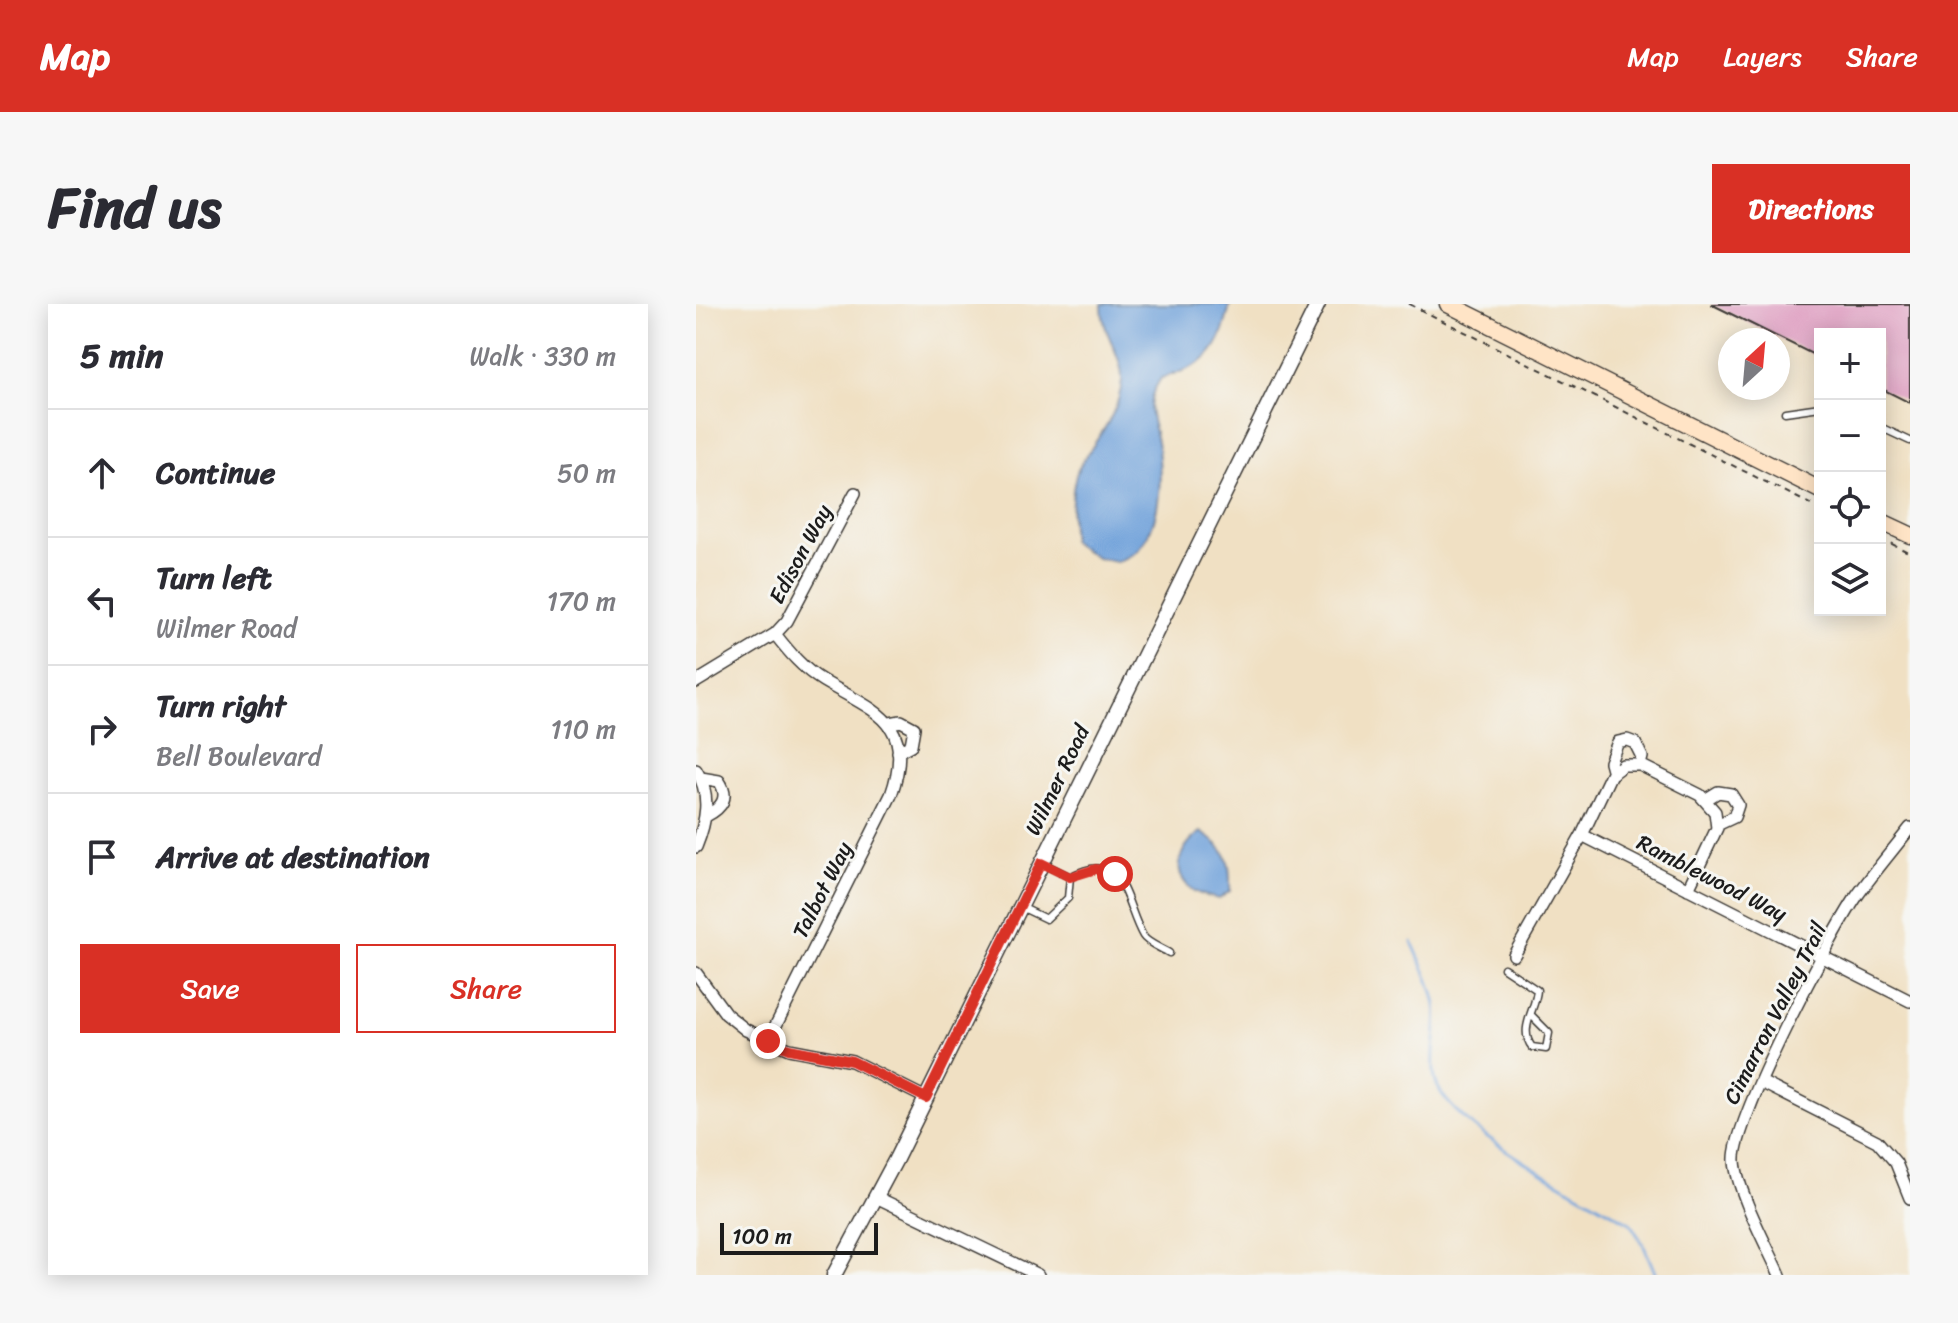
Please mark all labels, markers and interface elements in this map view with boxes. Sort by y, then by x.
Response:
text: Map [40,23,110,90]
text: Map [1627,32,1679,81]
text: Layers [1723,32,1802,81]
text: Share [1846,32,1918,81]
text: Find us [48,159,221,258]
button: Directions [1712,164,1910,253]
text: 5 min [80,326,163,386]
north arrow [1718,328,1790,400]
map controls [1814,328,1886,616]
button: + [1814,328,1886,400]
text: Walk · 330 m [469,333,616,379]
button: − [1814,400,1886,472]
text: Continue [156,446,275,500]
text: 50 m [557,450,616,496]
icon: ahead [80,451,124,495]
button: locate [1814,472,1886,544]
street label: Edison Way [757,497,843,611]
button: layers [1814,544,1886,616]
text: Turn left [156,551,272,605]
text: 170 m [547,578,616,624]
icon: left [80,579,124,623]
text: Wilmer Road [156,605,297,651]
text: Turn right [156,679,286,733]
text: 110 m [551,706,616,752]
icon: right [80,707,124,751]
street label: Wilmer Road [1013,717,1101,842]
text: Bell Boulevard [156,733,321,779]
street label: Ramblewood Way [1630,823,1795,933]
text: Arrive at destination [156,830,430,884]
street label: Talbot Way [781,834,863,945]
icon: arrive [80,835,124,879]
route start [1097,856,1133,892]
street label: Cimarron Valley Trail [1712,914,1838,1111]
button: Save [80,944,340,1033]
button: Share [356,944,616,1033]
route end [750,1023,786,1059]
text: 100 m [732,1217,792,1256]
scale bar [720,1219,878,1255]

